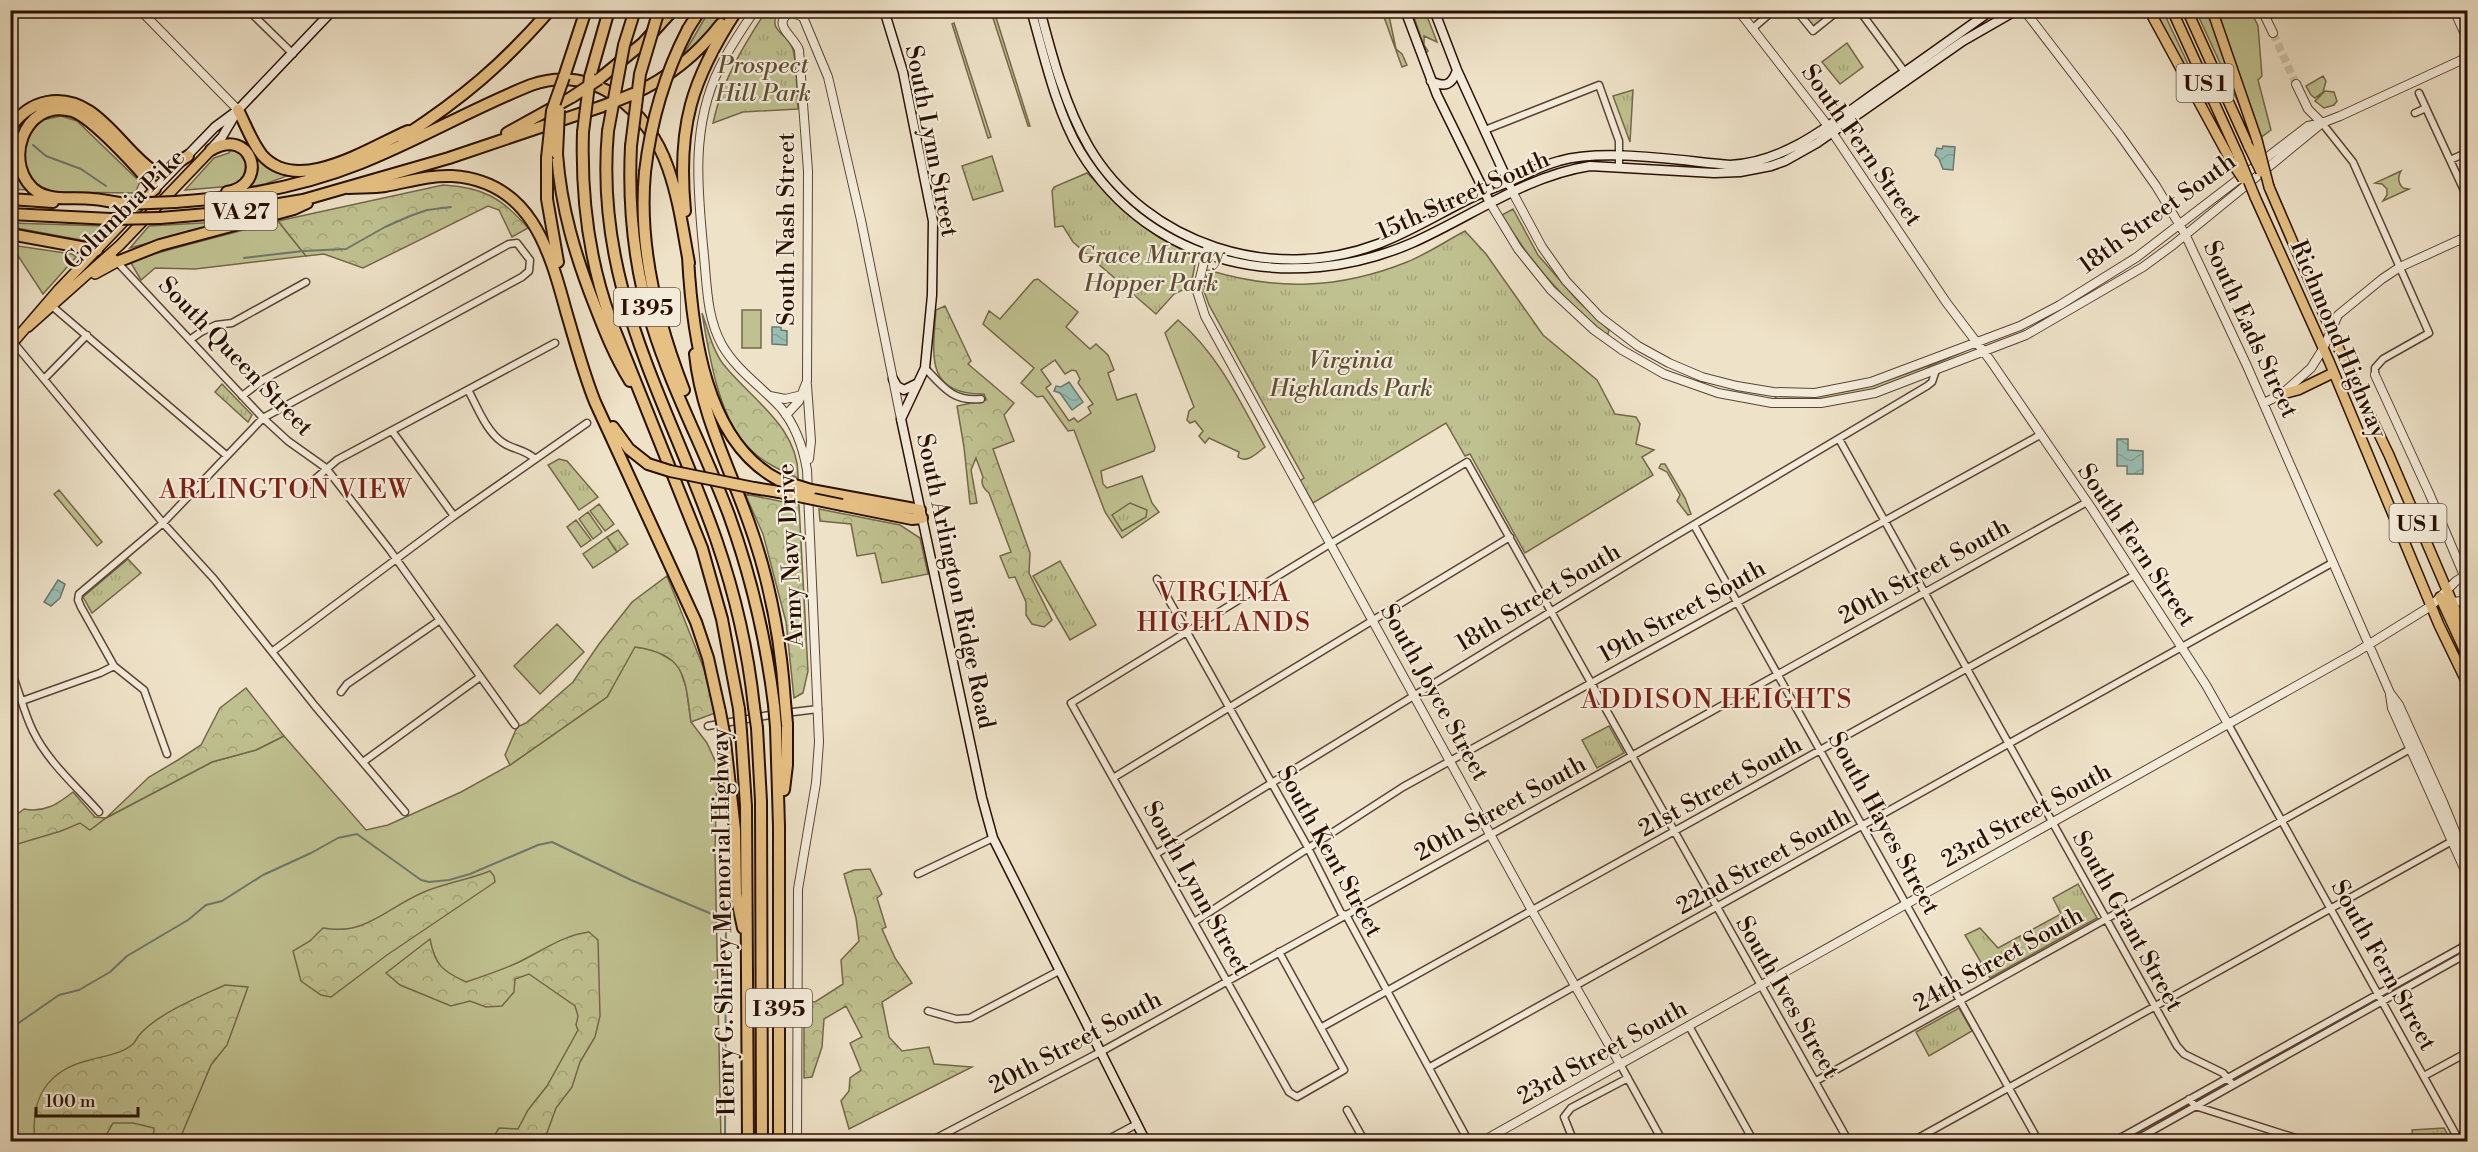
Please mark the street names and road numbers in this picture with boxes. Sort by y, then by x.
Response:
street label: South Lynn Street [898,43,964,240]
street label: South Fern Street [1794,59,1928,233]
road number: US 1 [2176,64,2234,102]
street label: South Nash Street [772,132,802,326]
street label: Columbia Pike [58,143,192,277]
street label: 15th Street South [1372,144,1554,247]
street label: 18th Street South [2073,147,2242,281]
road number: VA 27 [205,192,277,230]
street label: South Eads Street [2196,236,2304,423]
street label: Richmond Highway [2283,236,2393,443]
street label: South Queen Street [152,271,319,443]
road number: I 395 [614,288,680,326]
street label: South Arlington Ridge Road [909,431,1001,732]
street label: South Fern Street [2070,458,2202,633]
street label: Army Navy Drive [771,462,811,649]
road number: US 1 [2390,504,2446,542]
street label: 20th Street South [1833,512,2016,631]
street label: 18th Street South [1451,537,1626,659]
street label: 19th Street South [1594,554,1771,670]
street label: South Joyce Street [1373,599,1495,787]
street label: Henry G. Shirley Memorial Highway [706,727,742,1116]
street label: South Hayes Street [1821,727,1946,920]
street label: 21st Street South [1633,729,1808,844]
street label: 20th Street South [1409,749,1592,868]
street label: 23rd Street South [1936,757,2117,875]
street label: South Kent Street [1270,760,1389,943]
street label: South Lynn Street [1136,796,1257,981]
street label: 22nd Street South [1671,802,1856,922]
street label: South Grant Street [2065,826,2189,1018]
street label: South Fern Street [2324,875,2443,1056]
street label: 24th Street South [1908,901,2089,1019]
street label: South Ives Street [1729,911,1846,1084]
street label: 20th Street South [984,985,1167,1101]
road number: I 395 [746,989,812,1027]
street label: 23rd Street South [1512,994,1693,1112]

